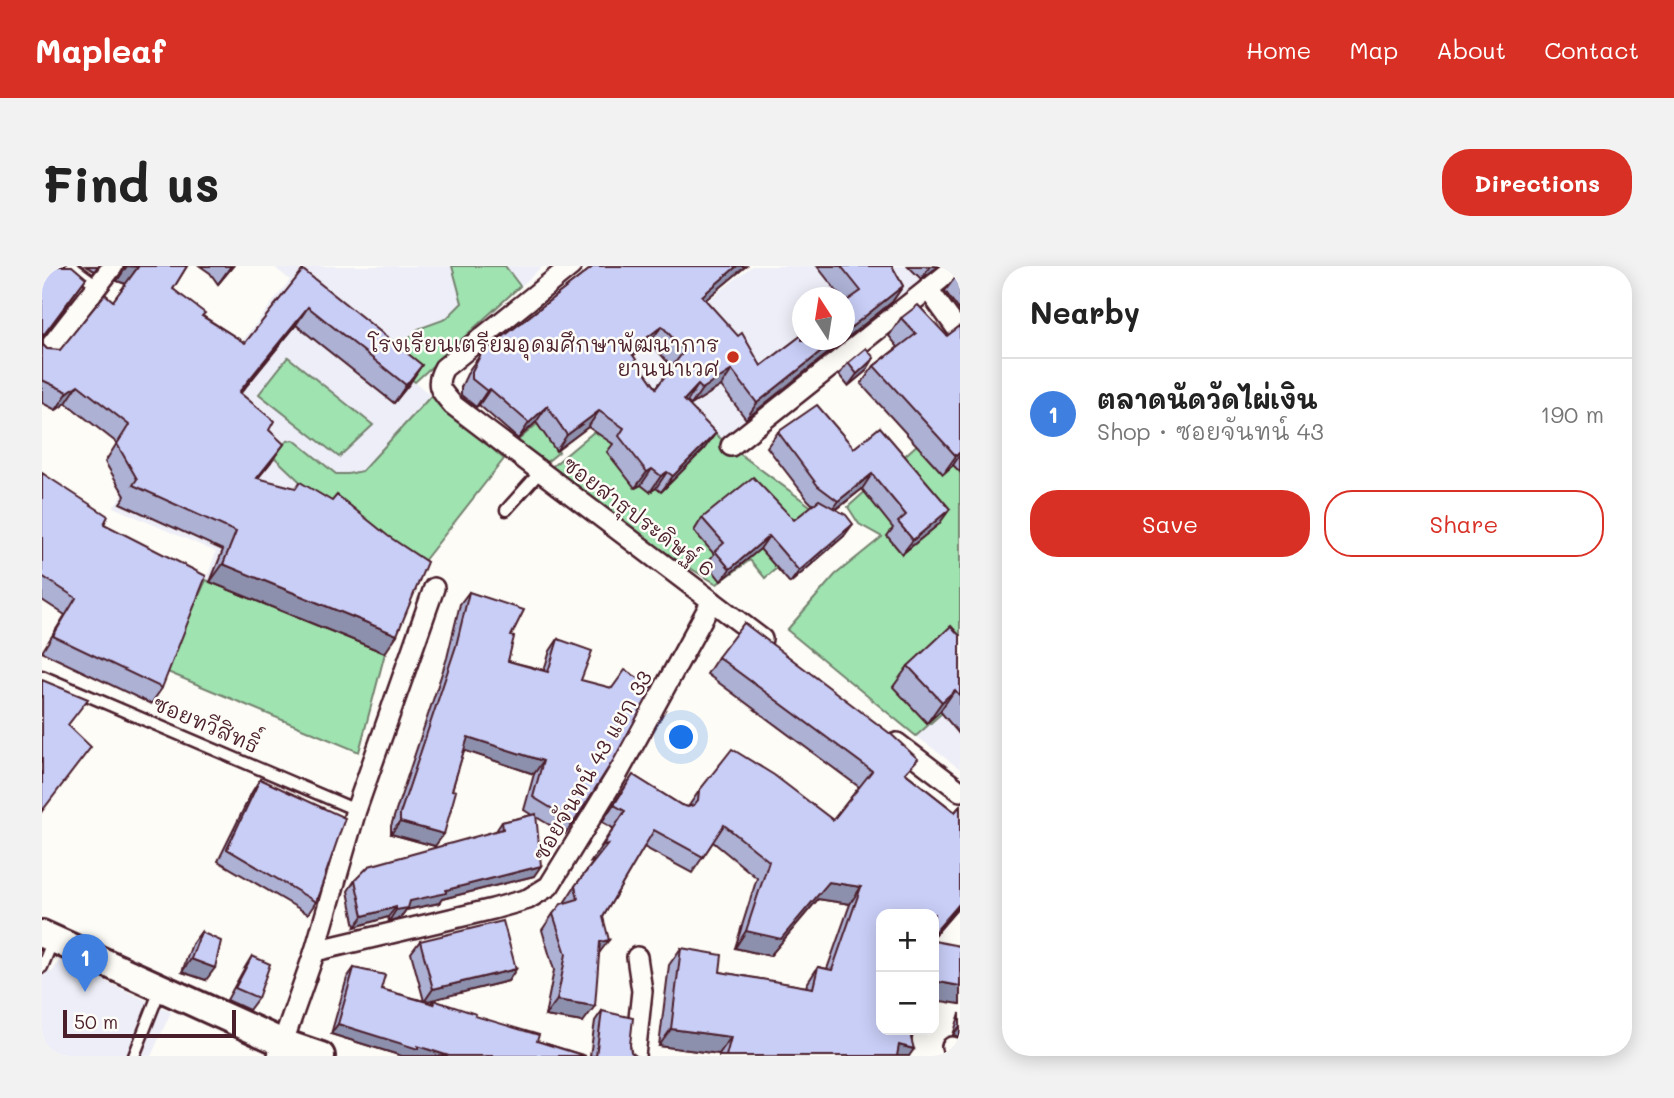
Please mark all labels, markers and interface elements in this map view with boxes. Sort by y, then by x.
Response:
text: Mapleaf [35,28,166,71]
text: Home [1246,34,1311,65]
text: Map [1349,34,1398,65]
text: About [1436,34,1506,65]
text: Contact [1544,34,1639,65]
button: Directions [1442,149,1632,216]
text: Find us [42,151,220,214]
north arrow [792,287,855,350]
text: Nearby [1030,292,1140,332]
place label: โรงเรียนเตรียมอุดมศึกษาพัฒนาการ ยานนาเวศ [367,330,719,381]
marker: โรงเรียนเตรียมอุดมศึกษาพัฒนาการ ยานนาเวศ [725,349,741,365]
text: ตลาดนัดวัดไผ่เงิน [1097,382,1318,416]
text: 1 [1048,399,1058,429]
text: 190 m [1540,399,1604,429]
text: Shop · ซอยจันทน์ 43 [1097,416,1324,446]
street label: ซอยสาธุประดิษฐ์ 6 [555,450,720,585]
button: Save [1030,490,1310,557]
button: Share [1324,490,1604,557]
street label: ซอยจันทน์ 43 แยก 33 [526,665,657,865]
street label: ซอยทวีสิทธิ์ [149,683,267,758]
your location [664,720,698,754]
map controls [876,909,939,1035]
button: + [876,909,939,972]
pin: 1 [62,934,108,992]
button: − [876,972,939,1035]
scale bar [63,1007,236,1039]
text: 50 m [74,1009,118,1034]

